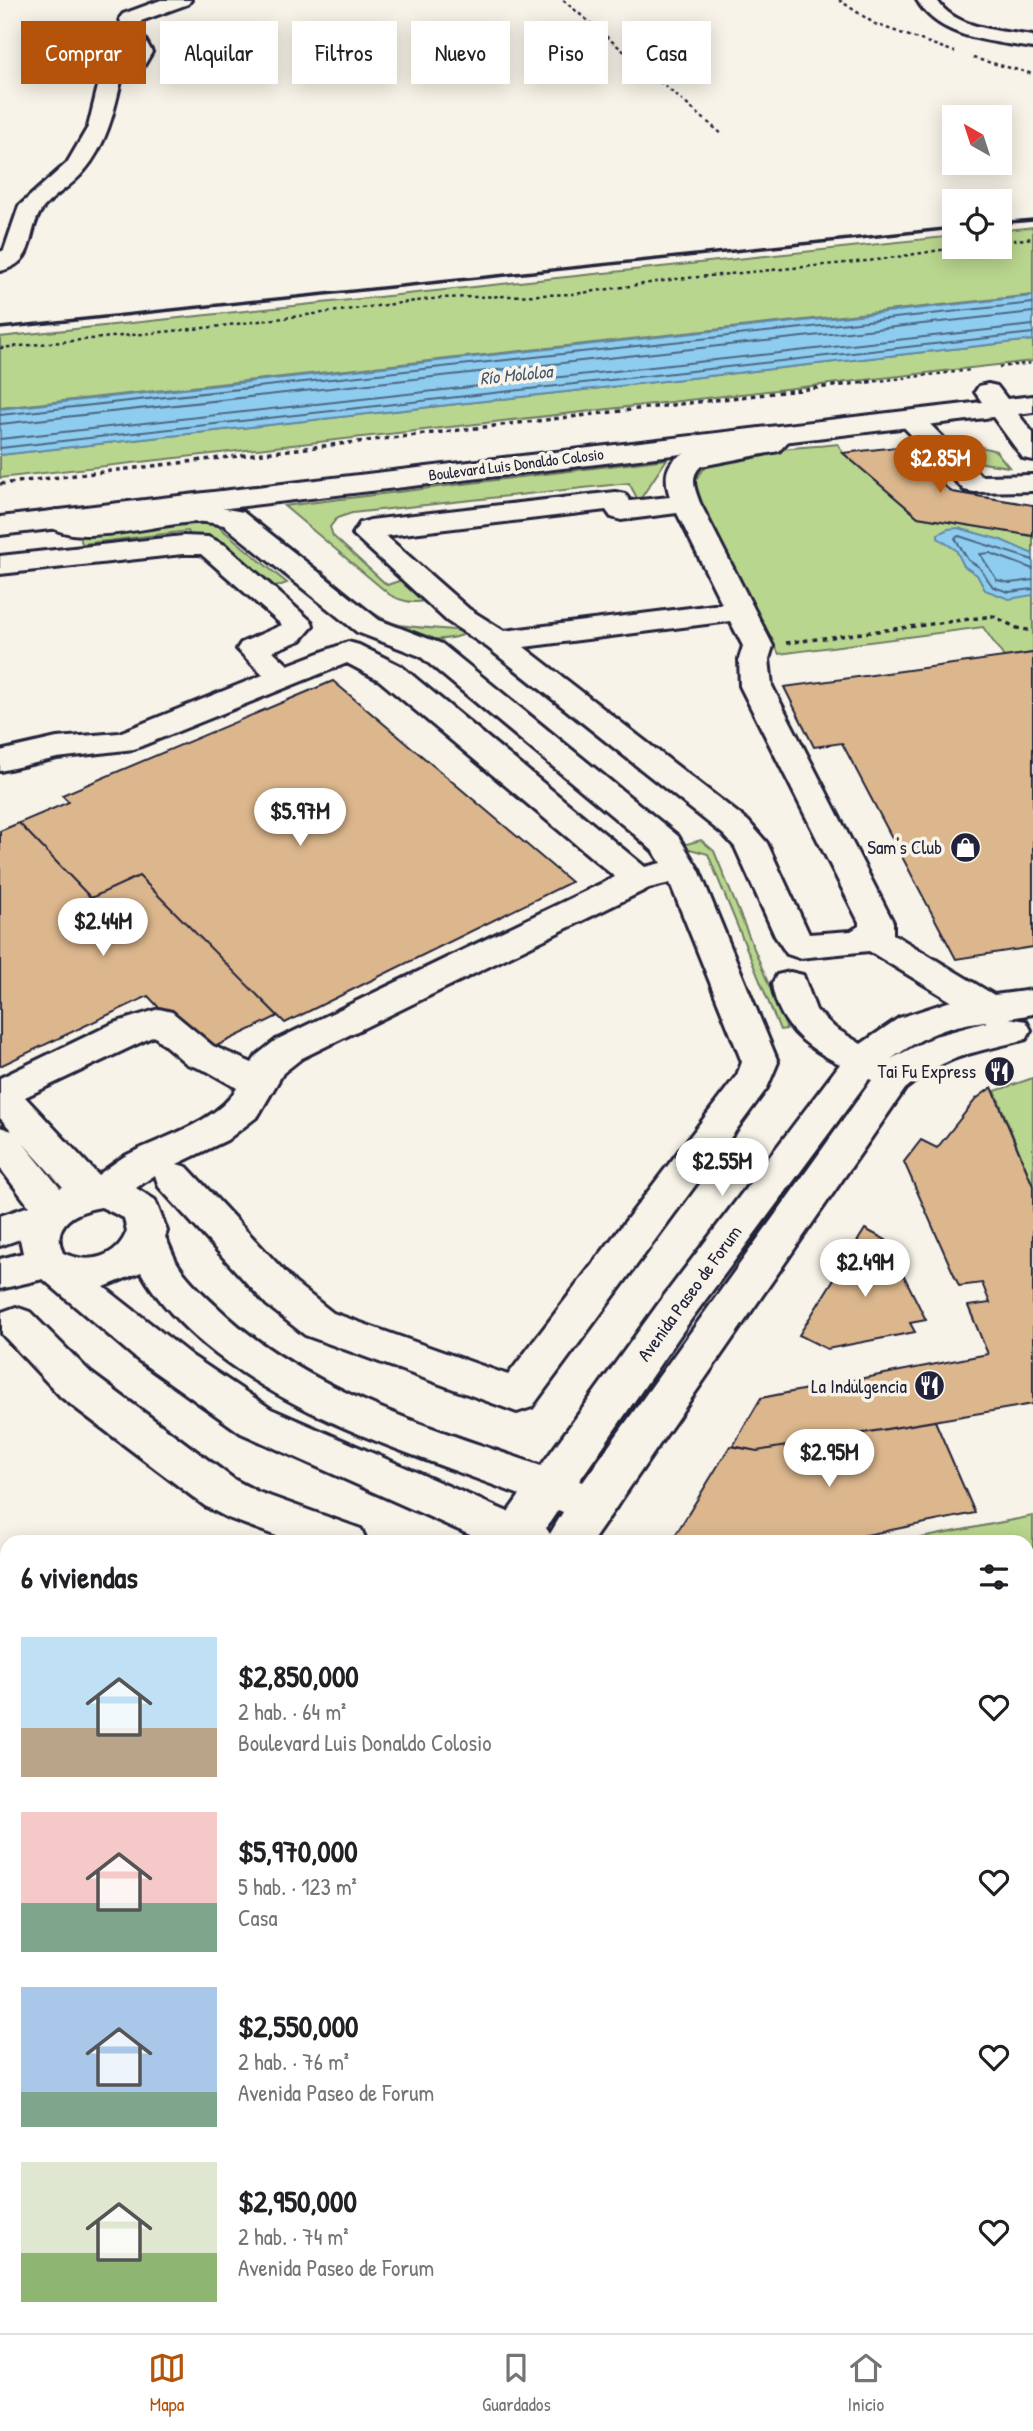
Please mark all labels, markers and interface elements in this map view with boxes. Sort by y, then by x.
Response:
chip: Comprar [21,21,146,84]
chip: Alquilar [160,21,278,84]
chip: Filtros [292,21,397,84]
chip: Nuevo [411,21,510,84]
chip: Piso [524,21,608,84]
chip: Casa [622,21,711,84]
north arrow [942,105,1012,175]
map controls [942,105,1012,259]
button: locate [942,189,1012,259]
water label: Río Mololoa [478,358,555,391]
pin: $2.85M [883,435,997,495]
street label: Boulevard Luis Donaldo Colosio [427,442,605,486]
text: $2.85M [910,442,970,473]
pin: $5.97M [243,788,357,848]
text: $5.97M [270,795,330,826]
shop icon: Sam's Club [948,830,982,864]
place label: Sam's Club [867,834,942,860]
pin: $2.44M [46,898,160,958]
text: $2.44M [74,905,132,936]
restaurant icon: Tai Fu Express [982,1054,1016,1088]
place label: Tai Fu Express [877,1058,976,1084]
pin: $2.55M [665,1138,779,1198]
text: $2.55M [692,1145,752,1176]
street label: Avenida Paseo de Forum [631,1220,747,1366]
pin: $2.49M [808,1240,922,1299]
text: $2.49M [836,1246,894,1277]
restaurant icon: La Indulgencia [913,1369,947,1403]
place label: La Indulgencia [811,1373,908,1399]
pin: $2.95M [772,1430,886,1489]
text: $2.95M [799,1436,859,1467]
text: 6 viviendas [21,1557,138,1597]
icon: filters [975,1558,1013,1596]
text: $2,850,000 [238,1656,359,1696]
icon: home [77,1665,161,1749]
icon: heart [975,1688,1013,1726]
text: 2 hab. · 64 m² [238,1696,346,1727]
text: Boulevard Luis Donaldo Colosio [238,1727,492,1758]
text: $5,970,000 [238,1831,358,1871]
icon: home [77,1840,161,1924]
icon: heart [975,1863,1013,1901]
text: 5 hab. · 123 m² [238,1871,357,1902]
text: Casa [238,1902,278,1933]
text: $2,550,000 [238,2006,359,2046]
icon: home [77,2015,161,2099]
icon: heart [975,2038,1013,2076]
text: 2 hab. · 76 m² [238,2046,349,2077]
text: Avenida Paseo de Forum [238,2077,434,2108]
text: $2,950,000 [238,2181,357,2221]
icon: home [77,2190,161,2274]
icon: heart [975,2213,1013,2251]
text: 2 hab. · 74 m² [238,2221,349,2252]
text: Avenida Paseo de Forum [238,2252,434,2283]
tab: Mapa [148,2349,186,2417]
tab: Guardados [482,2349,551,2417]
tab: Inicio [847,2349,885,2417]

